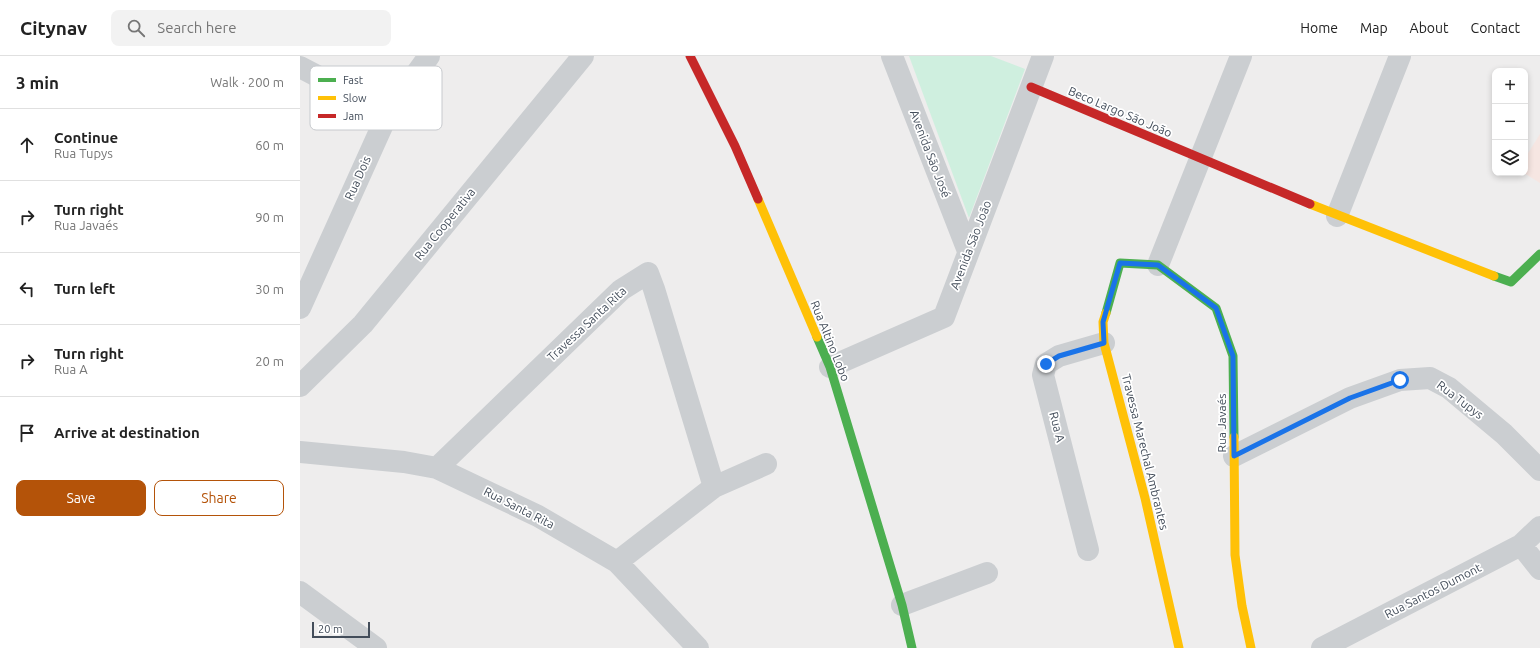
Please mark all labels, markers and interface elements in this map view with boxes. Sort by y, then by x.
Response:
search box [111,10,391,46]
text: Citynav [20,17,87,39]
icon: search [125,17,147,39]
text: Search here [157,19,237,36]
text: Home [1300,20,1338,36]
text: Map [1360,20,1388,36]
text: About [1410,20,1449,36]
text: Contact [1471,20,1520,36]
legend [310,66,442,130]
map controls [1492,68,1528,176]
button: + [1492,68,1528,104]
text: 3 min [16,73,59,92]
text: Fast [343,74,364,86]
text: Walk · 200 m [210,75,284,89]
street label: Beco Largo São João [1066,84,1174,139]
text: Slow [343,92,367,104]
button: − [1492,104,1528,140]
street label: Avenida São José [908,108,953,199]
text: Jam [343,110,364,122]
text: Continue [54,129,118,146]
icon: ahead [16,134,38,156]
text: 60 m [255,138,284,152]
button: layers [1492,140,1528,176]
text: Rua Tupys [54,146,113,160]
street label: Rua Dois [342,154,373,202]
street label: Rua Cooperativa [412,185,478,262]
street label: Avenida São João [948,199,993,291]
text: Turn right [54,201,124,218]
icon: right [16,206,38,228]
text: 90 m [255,210,284,224]
text: Rua Javaés [54,218,118,232]
icon: left [16,278,38,300]
text: Turn left [54,280,115,297]
text: 30 m [255,282,284,296]
street label: Travessa Santa Rita [545,284,629,363]
street label: Rua Altino Lobo [808,299,853,383]
text: Turn right [54,345,124,362]
icon: right [16,350,38,372]
text: 20 m [255,354,284,368]
route end [1037,355,1055,373]
text: Rua A [54,362,88,376]
route start [1391,371,1409,389]
street label: Travessa Marechal Ambrantes [1120,373,1171,531]
street label: Rua Tupys [1435,378,1486,421]
street label: Rua Javaés [1215,393,1228,453]
street label: Rua A [1047,410,1068,444]
icon: arrive [16,422,38,444]
text: Arrive at destination [54,424,200,441]
button: Save [16,480,146,516]
button: Share [154,480,284,516]
street label: Rua Santa Rita [482,484,557,531]
street label: Rua Santos Dumont [1382,560,1483,621]
scale bar [312,620,370,639]
text: 20 m [318,623,342,635]

